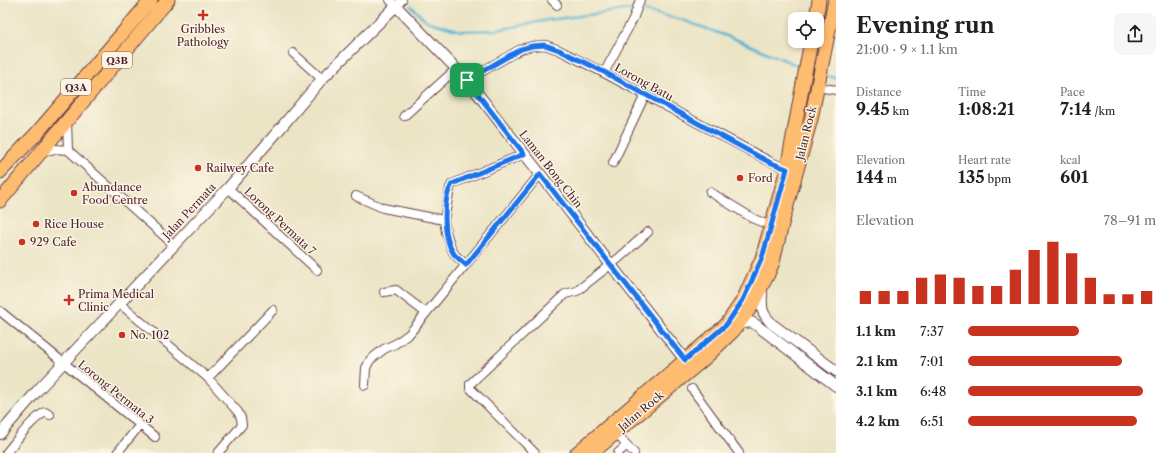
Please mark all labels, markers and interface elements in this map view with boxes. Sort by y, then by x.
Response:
marker: Gribbles Pathology [197,9,209,21]
map controls [788,12,824,48]
button: locate [788,12,824,48]
text: Evening run [856,12,995,39]
button: share [1114,13,1156,55]
place label: Gribbles Pathology [177,22,230,49]
text: 21:00 · 9 × 1.1 km [856,41,958,57]
road number: Q3B [102,52,132,68]
street label: Lorong Batu [612,60,676,104]
pin [450,63,484,97]
icon: arrive [456,69,478,91]
road number: Q3A [61,79,91,95]
text: Distance [856,85,902,99]
text: Time [958,85,986,99]
text: Pace [1060,85,1085,99]
text: 9.45 [856,99,890,119]
text: 1:08:21 [958,99,1015,119]
text: 7:14 [1060,99,1092,119]
street label: Jalan Rock [792,104,820,163]
text: km [890,104,909,118]
text: /km [1092,104,1115,118]
street label: Laman Bong Chin [516,127,586,211]
text: Elevation [856,153,905,167]
text: Heart rate [958,153,1011,167]
text: kcal [1060,153,1081,167]
place label: Railwey Cafe [206,161,274,175]
marker: Railwey Cafe [193,163,203,173]
text: 144 [856,167,884,187]
text: 135 [958,167,985,187]
text: 601 [1060,167,1089,187]
place label: Ford [748,171,773,185]
text: m [884,172,897,186]
text: bpm [985,172,1011,186]
marker: Ford [735,173,745,183]
place label: Abundance Food Centre [81,180,148,207]
street label: Jalan Permata [158,180,219,244]
street label: Lorong Permata 7 [241,184,319,258]
marker: Abundance Food Centre [69,188,79,198]
text: Elevation [856,212,914,228]
text: 78–91 m [1104,212,1156,228]
place label: Rice House [44,217,104,231]
marker: Rice House [31,219,41,229]
place label: 929 Cafe [30,235,76,249]
marker: 929 Cafe [17,237,27,247]
place label: Prima Medical Clinic [78,287,155,314]
marker: Prima Medical Clinic [63,294,75,306]
text: 1.1 km [856,323,896,339]
text: 7:37 [920,323,944,339]
place label: No. 102 [130,328,169,342]
marker: No. 102 [117,330,127,340]
text: 2.1 km [856,353,898,369]
text: 7:01 [920,353,944,369]
street label: Lorong Permata 3 [75,357,157,427]
text: 3.1 km [856,383,898,399]
text: 6:48 [920,383,946,399]
street label: Jalan Rock [614,387,667,435]
text: 4.2 km [856,413,900,429]
text: 6:51 [920,413,944,429]

